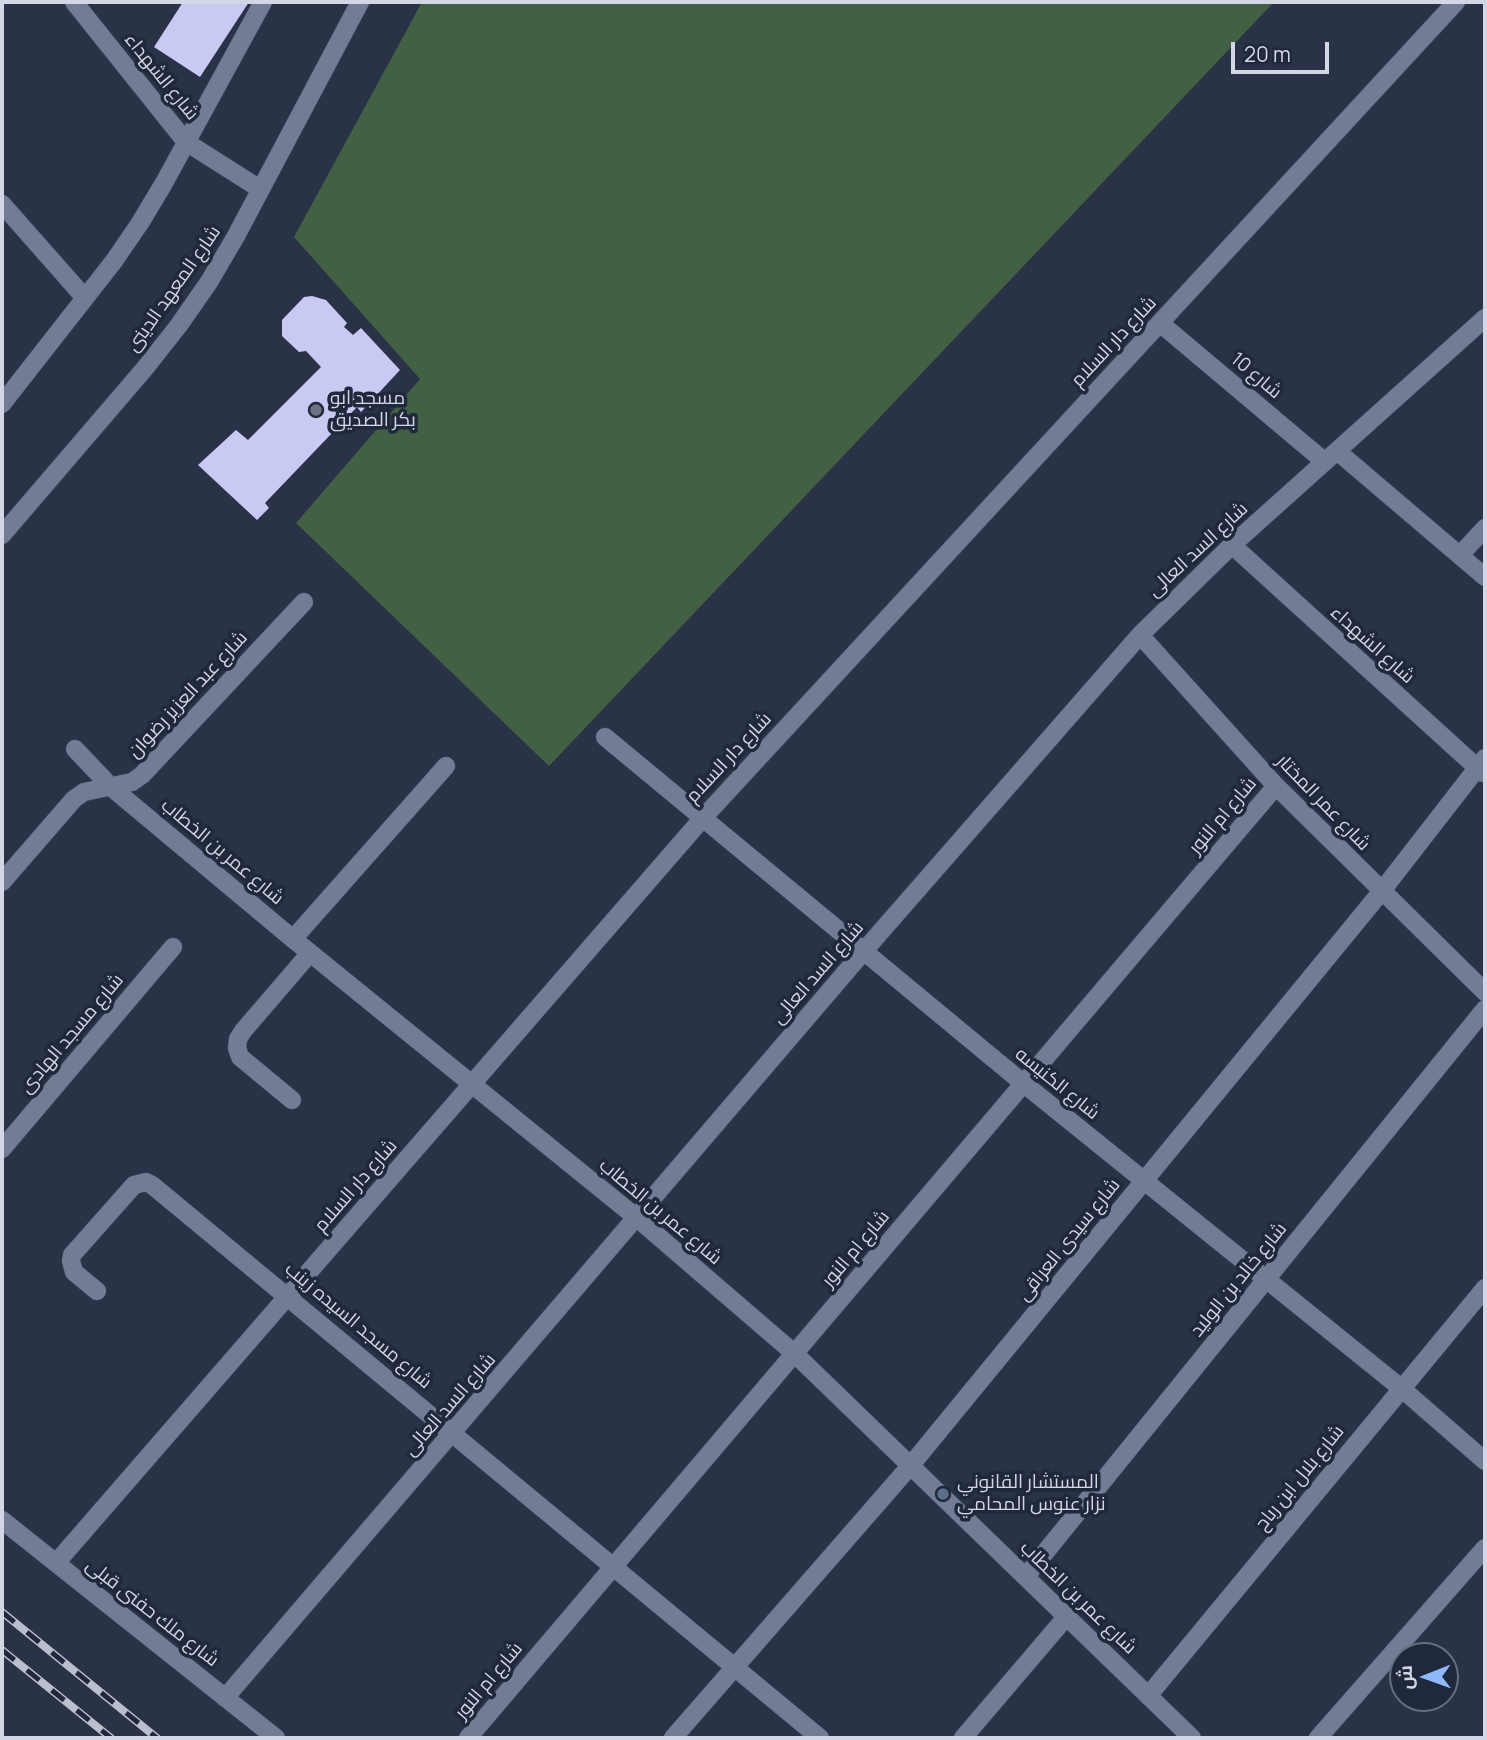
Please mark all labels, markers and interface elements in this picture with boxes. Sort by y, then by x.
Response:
scale bar [1235,28,1333,72]
street label: شارع الشهداء [119,29,203,125]
text: 20 m [1244,40,1291,68]
street label: شارع المعهد الدينى [122,221,226,357]
street label: شارع دار السلام [1066,292,1162,392]
street label: شارع 10 [1226,348,1286,404]
place label: مسجد ابو بكر الصديق [330,388,416,432]
marker: مسجد ابو بكر الصديق [308,402,324,418]
street label: شارع السد العالى [1143,498,1253,602]
street label: شارع الشهداء [1325,601,1419,689]
street label: شارع عبد العزيز رضوان [123,627,253,763]
street label: شارع دار السلام [681,708,777,808]
street label: شارع عمر المختار [1271,750,1375,856]
street label: شارع ام النور [1184,773,1262,859]
street label: شارع عمر بن الخطاب [156,794,288,910]
street label: شارع السد العالى [767,917,869,1029]
street label: شارع مسجد الهادى [15,970,129,1098]
street label: شارع الكنيسه [1010,1043,1104,1125]
street label: شارع دار السلام [310,1135,402,1237]
street label: شارع عمر بن الخطاب [594,1154,726,1270]
street label: شارع سيدى العراقى [1013,1174,1125,1306]
street label: شارع ام النور [817,1206,895,1292]
street label: شارع خالد بن الوليد [1186,1218,1292,1342]
street label: شارع مسجد السيده زينب [280,1258,436,1394]
street label: شارع السد العالى [399,1349,501,1461]
street label: شارع بلال ابن رباح [1251,1421,1349,1535]
place label: المستشار القانوني نزار عنوس المحامي [957,1472,1106,1516]
marker: المستشار القانوني نزار عنوس المحامي [935,1486,951,1502]
street label: شارع عمر بن الخطاب [1015,1537,1141,1659]
street label: شارع ملك حفنى قبلى [81,1554,223,1672]
street label: شارع ام النور [450,1638,528,1724]
north arrow [1389,1642,1459,1712]
text: ش [1392,1665,1418,1690]

